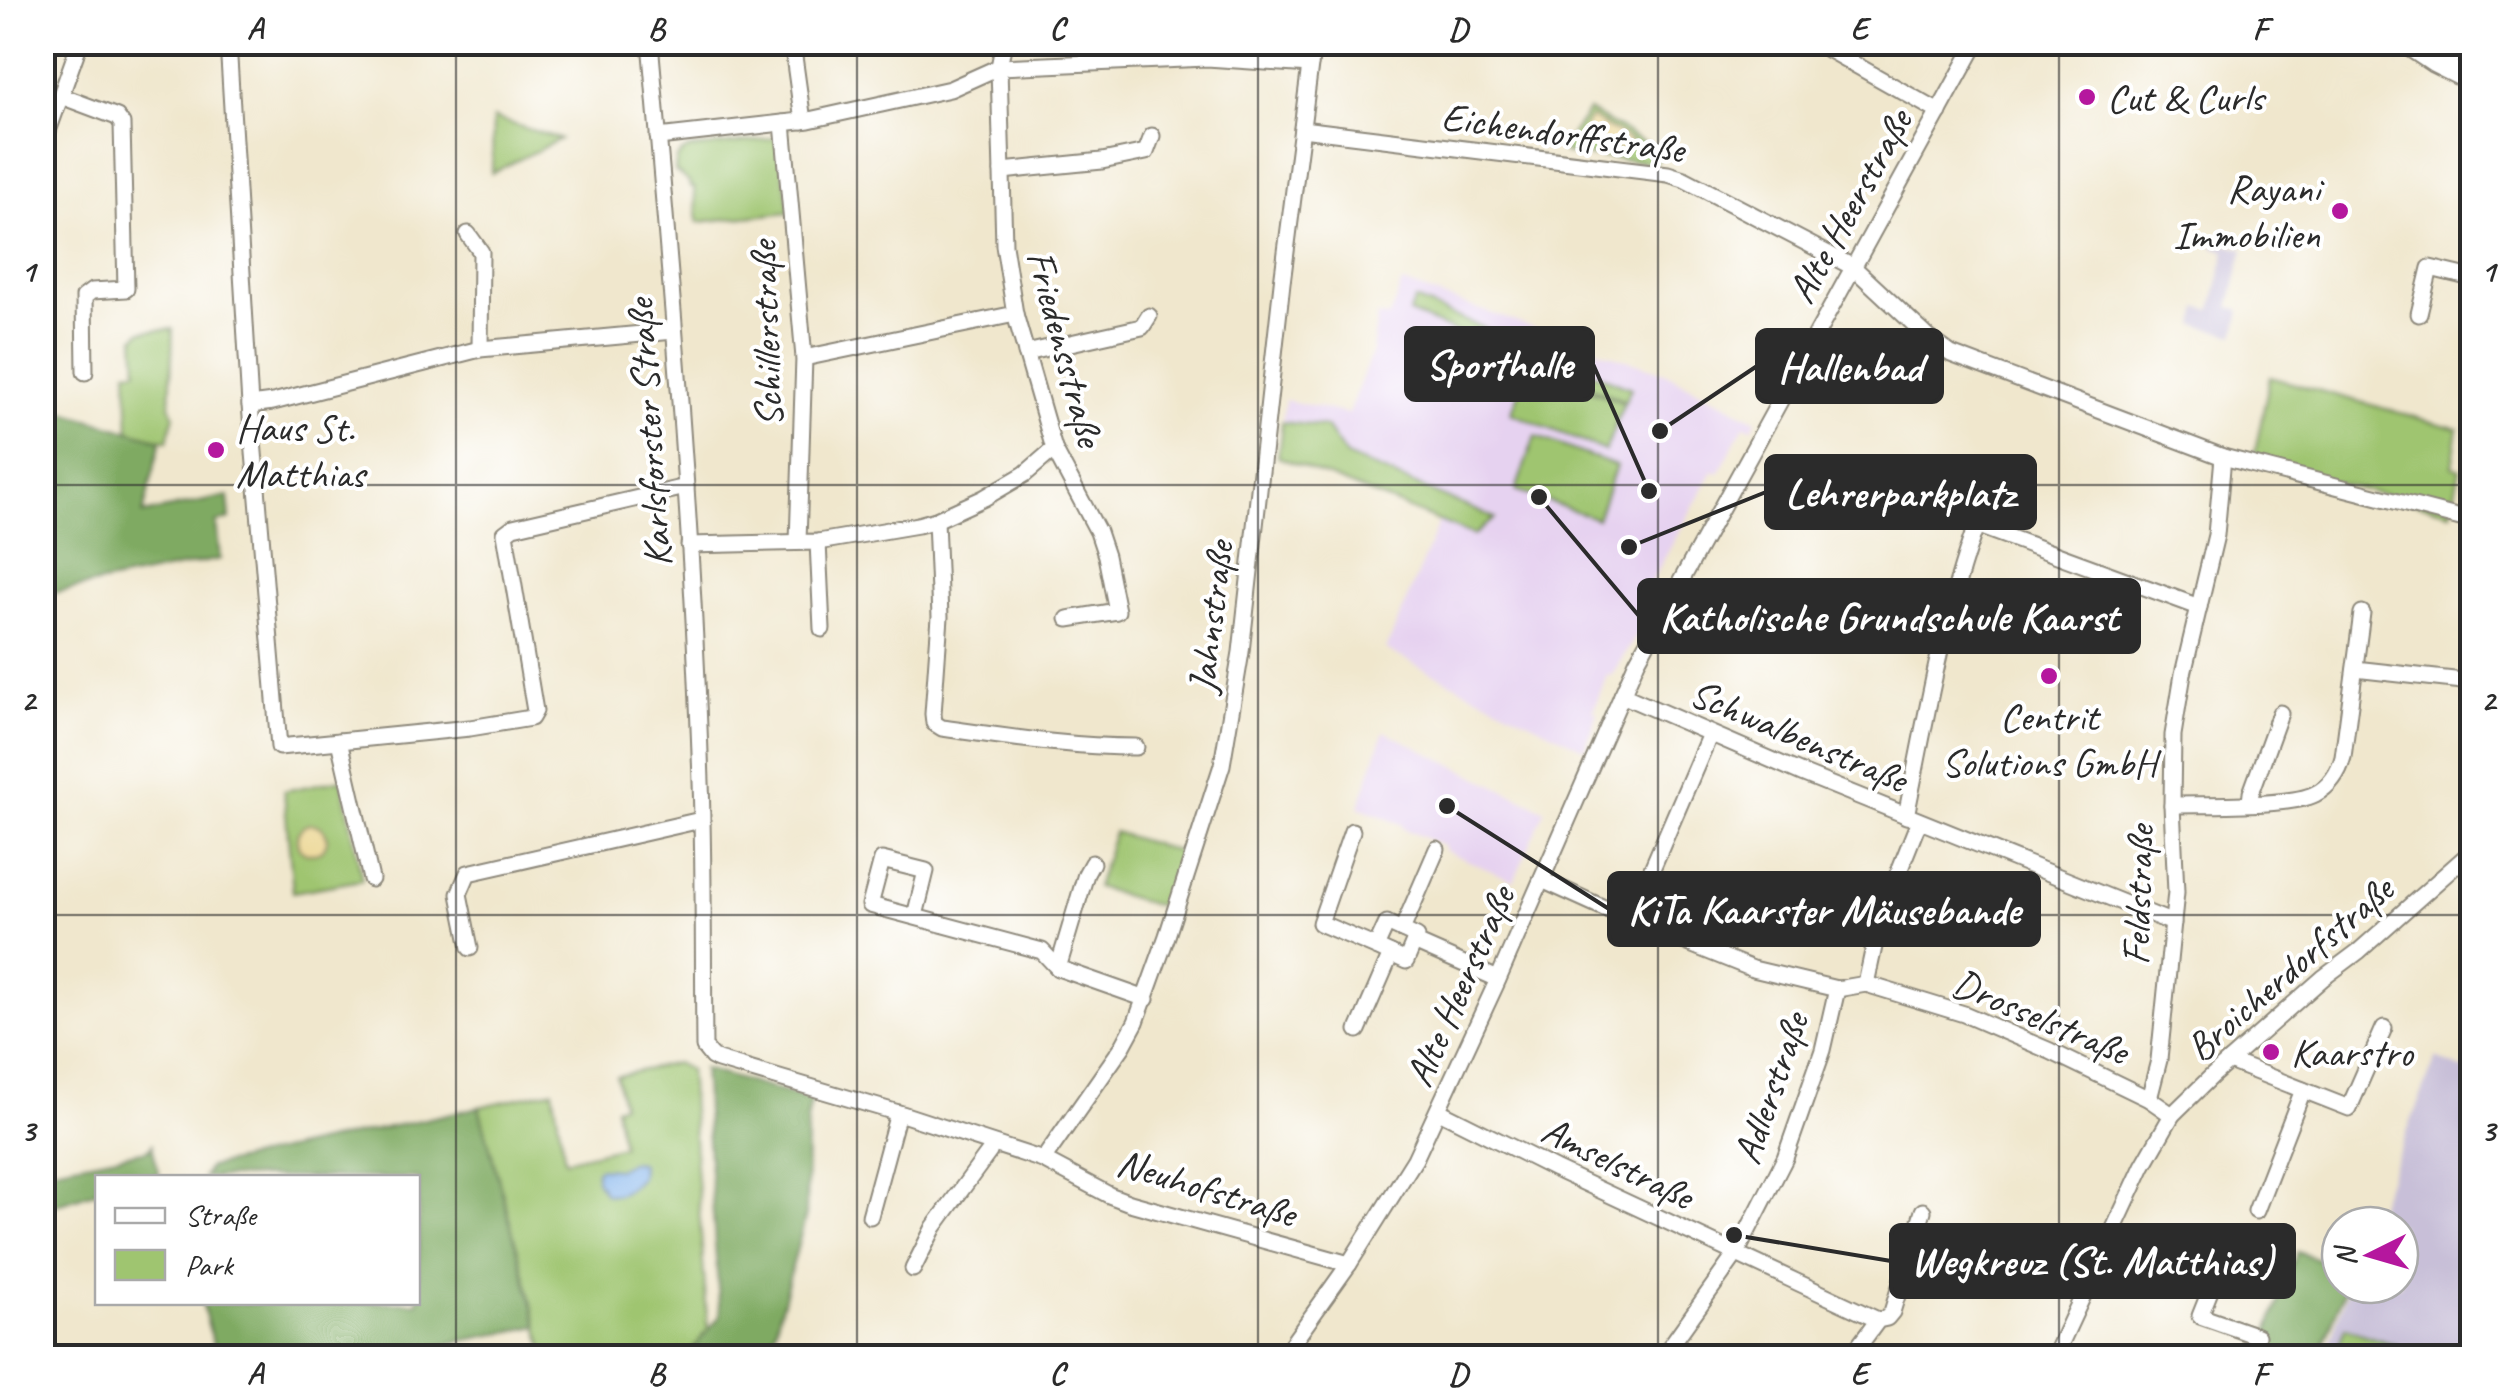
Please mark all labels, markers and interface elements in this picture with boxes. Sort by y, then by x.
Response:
text: A [247,8,266,49]
text: B [648,8,667,49]
text: C [1049,8,1069,49]
text: D [1449,8,1471,49]
text: E [1850,8,1872,49]
text: F [2253,8,2275,49]
place label: Cut & Curls [2107,73,2267,123]
marker: Cut & Curls [2076,86,2098,108]
street label: Eichendorffstraße [1439,91,1690,175]
street label: Alte Heerstraße [1776,98,1925,312]
place label: Rayani Immobilien [2173,164,2325,260]
marker: Rayani Immobilien [2329,200,2351,222]
street label: Schillerstraße [738,237,794,428]
street label: Friedensstraße [1015,245,1116,455]
text: 1 [21,250,39,291]
text: 1 [2481,250,2499,291]
street label: Karlsforster Straße [615,295,683,568]
callout: Sporthalle [1406,328,1593,400]
callout: Hallenbad [1757,330,1942,402]
text: Sporthalle [1426,338,1575,391]
text: Hallenbad [1778,341,1929,394]
place label: Haus St. Matthias [236,403,368,499]
marker: Haus St. Matthias [205,439,227,461]
callout: Lehrerparkplatz [1766,456,2035,528]
text: Lehrerparkplatz [1785,467,2020,520]
street label: Jahnstraße [1177,536,1245,698]
callout: Katholische Grundschule Kaarst [1639,580,2139,652]
text: Katholische Grundschule Kaarst [1660,591,2122,644]
marker: Centrit Solutions GmbH [2038,665,2060,687]
street label: Schwalbenstraße [1683,668,1917,805]
text: 2 [21,680,38,721]
text: 2 [2481,680,2498,721]
place label: Centrit Solutions GmbH [1942,692,2162,788]
street label: Feldstraße [2111,821,2166,966]
street label: Broicherdorfstraße [2176,863,2406,1072]
callout: KiTa Kaarster Mäusebande [1609,873,2039,945]
street label: Alte Heerstraße [1394,876,1527,1094]
text: KiTa Kaarster Mäusebande [1628,884,2024,937]
street label: Drosselstraße [1945,958,2139,1077]
street label: Adlerstraße [1722,1004,1821,1170]
place label: Kaarstro [2291,1028,2415,1078]
marker: Kaarstro [2260,1041,2282,1063]
street label: Amselstraße [1534,1105,1704,1222]
text: 3 [21,1110,38,1151]
text: 3 [2481,1110,2498,1151]
street label: Neuhofstraße [1111,1137,1305,1240]
legend [95,1175,420,1305]
text: Straße [185,1196,258,1234]
north arrow [2320,1205,2420,1305]
callout: Wegkreuz (St. Matthias) [1891,1225,2294,1297]
text: Wegkreuz (St. Matthias) [1911,1235,2276,1288]
text: N [2327,1242,2364,1267]
text: Park [185,1246,235,1284]
text: A [247,1353,266,1394]
text: B [648,1353,667,1394]
text: C [1049,1353,1069,1394]
text: D [1449,1353,1471,1394]
text: E [1850,1353,1872,1394]
text: F [2253,1353,2275,1394]

